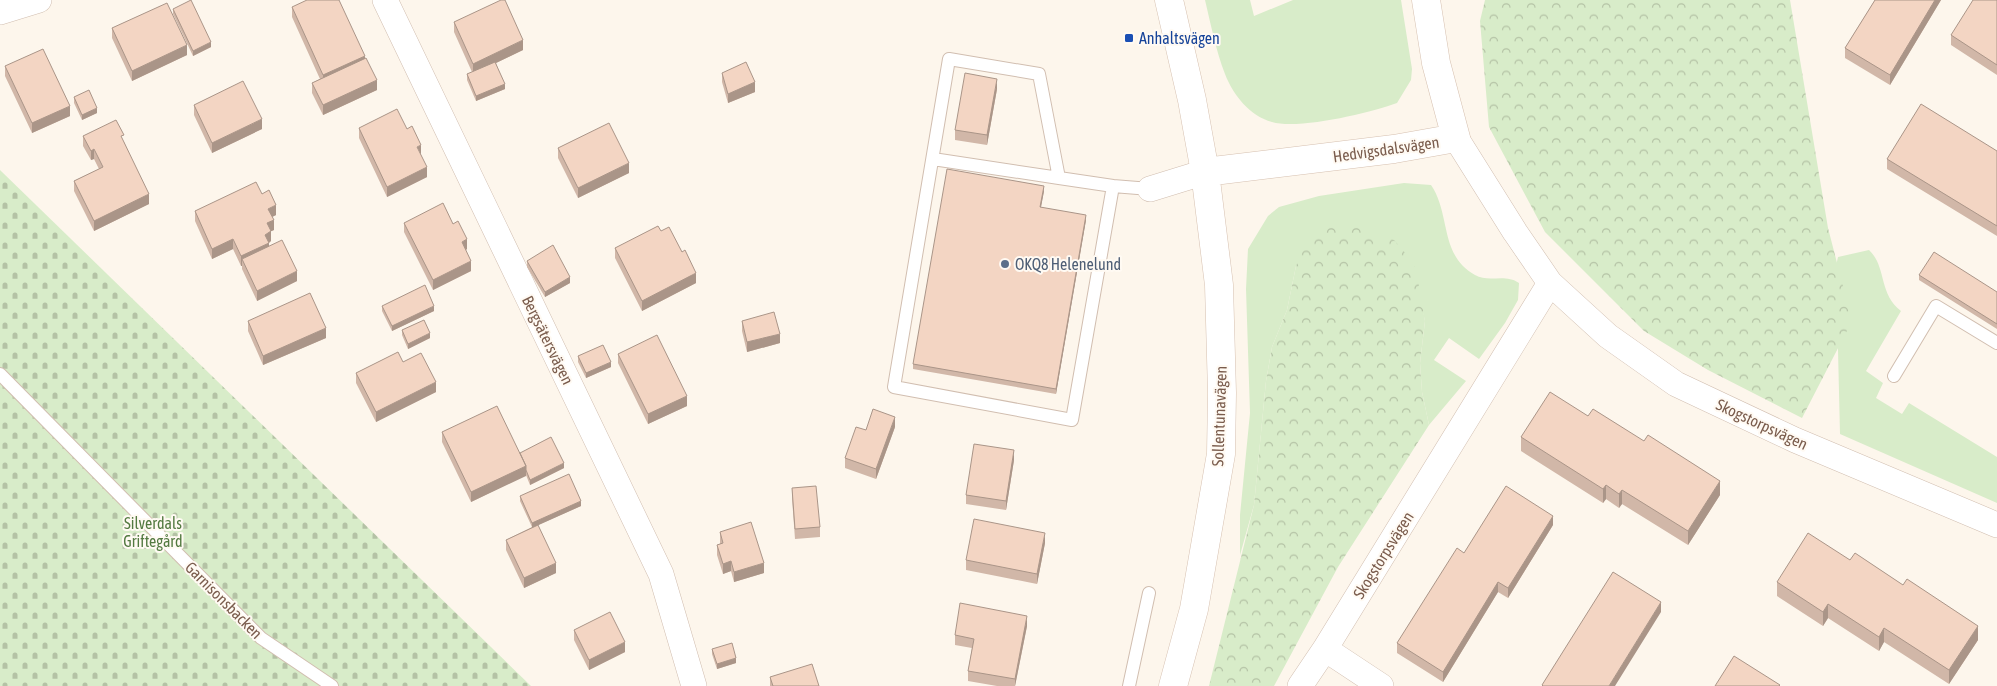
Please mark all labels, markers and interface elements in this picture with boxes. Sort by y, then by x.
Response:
place label: Anhaltsvägen [1139,29,1220,48]
marker: Anhaltsvägen [1123,32,1135,44]
street label: Hedvigsdalsvägen [1332,133,1440,166]
place label: OKQ8 Helenelund [1015,255,1121,273]
marker: OKQ8 Helenelund [999,258,1011,270]
street label: Bergsätersvägen [518,293,577,388]
street label: Sollentunavägen [1208,365,1231,467]
street label: Skogstorpsvägen [1713,395,1811,454]
street label: Skogstorpsvägen [1349,508,1418,602]
park label: Silverdals Griftegård [123,514,183,551]
street label: Garnisonsbacken [182,558,266,642]

